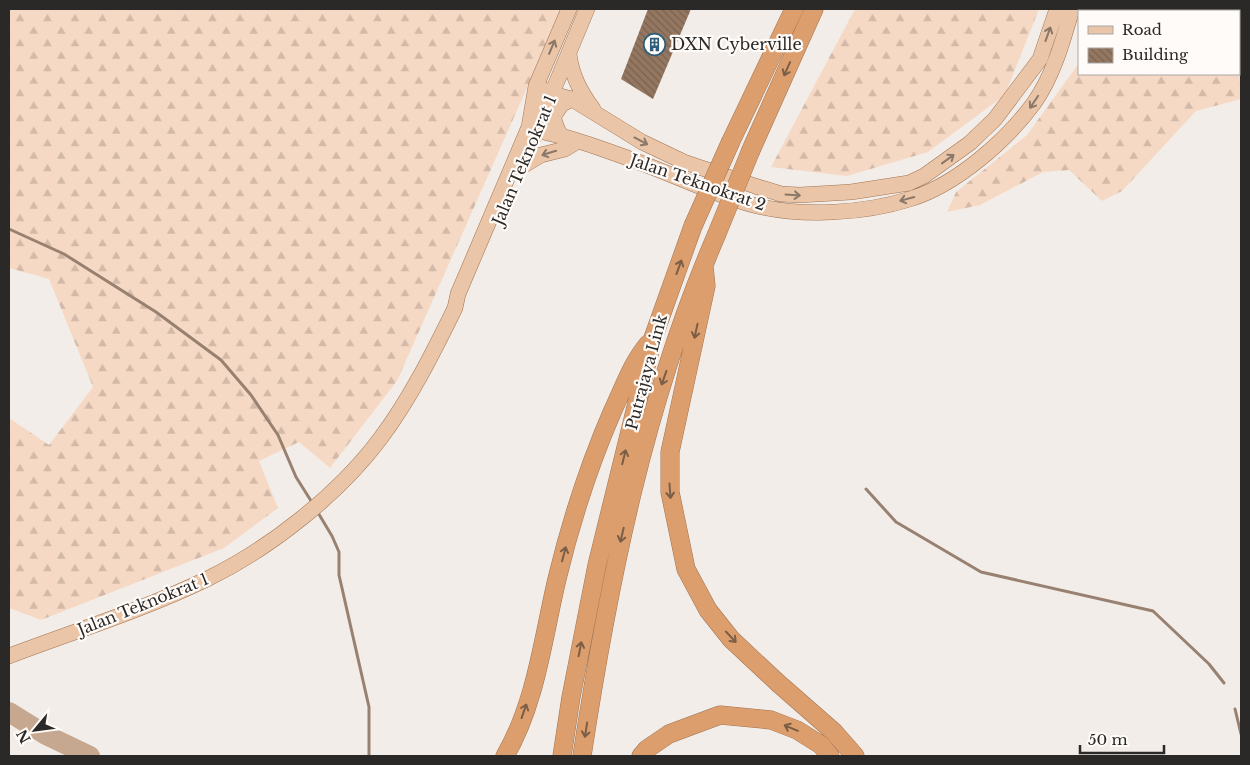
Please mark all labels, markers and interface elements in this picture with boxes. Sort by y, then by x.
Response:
legend [1078,10,1240,75]
text: Road [1122,20,1162,39]
one-way arrow [1044,27,1053,43]
building icon: DXN Cyberville [643,32,667,56]
place label: DXN Cyberville [671,34,802,54]
one-way arrow [548,40,558,55]
text: Building [1122,45,1189,64]
one-way arrow [782,61,792,76]
street label: Jalan Teknokrat 1 [487,92,560,230]
one-way arrow [1028,95,1039,109]
one-way arrow [633,137,648,146]
one-way arrow [542,149,557,158]
street label: Jalan Teknokrat 2 [626,149,769,215]
one-way arrow [941,154,955,164]
one-way arrow [785,190,801,199]
one-way arrow [899,195,915,204]
one-way arrow [675,260,684,275]
street label: Putrajaya Link [621,312,671,432]
one-way arrow [691,322,700,338]
one-way arrow [659,370,669,386]
one-way arrow [620,449,629,465]
one-way arrow [666,482,675,498]
one-way arrow [617,526,626,542]
one-way arrow [559,546,569,562]
street label: Jalan Teknokrat 1 [73,569,211,640]
one-way arrow [725,631,737,644]
one-way arrow [576,642,585,658]
one-way arrow [520,704,529,720]
north arrow [10,705,60,755]
one-way arrow [580,722,590,738]
one-way arrow [784,722,799,732]
scale bar [1080,722,1164,754]
text: N [13,726,35,746]
text: 50 m [1088,730,1128,749]

